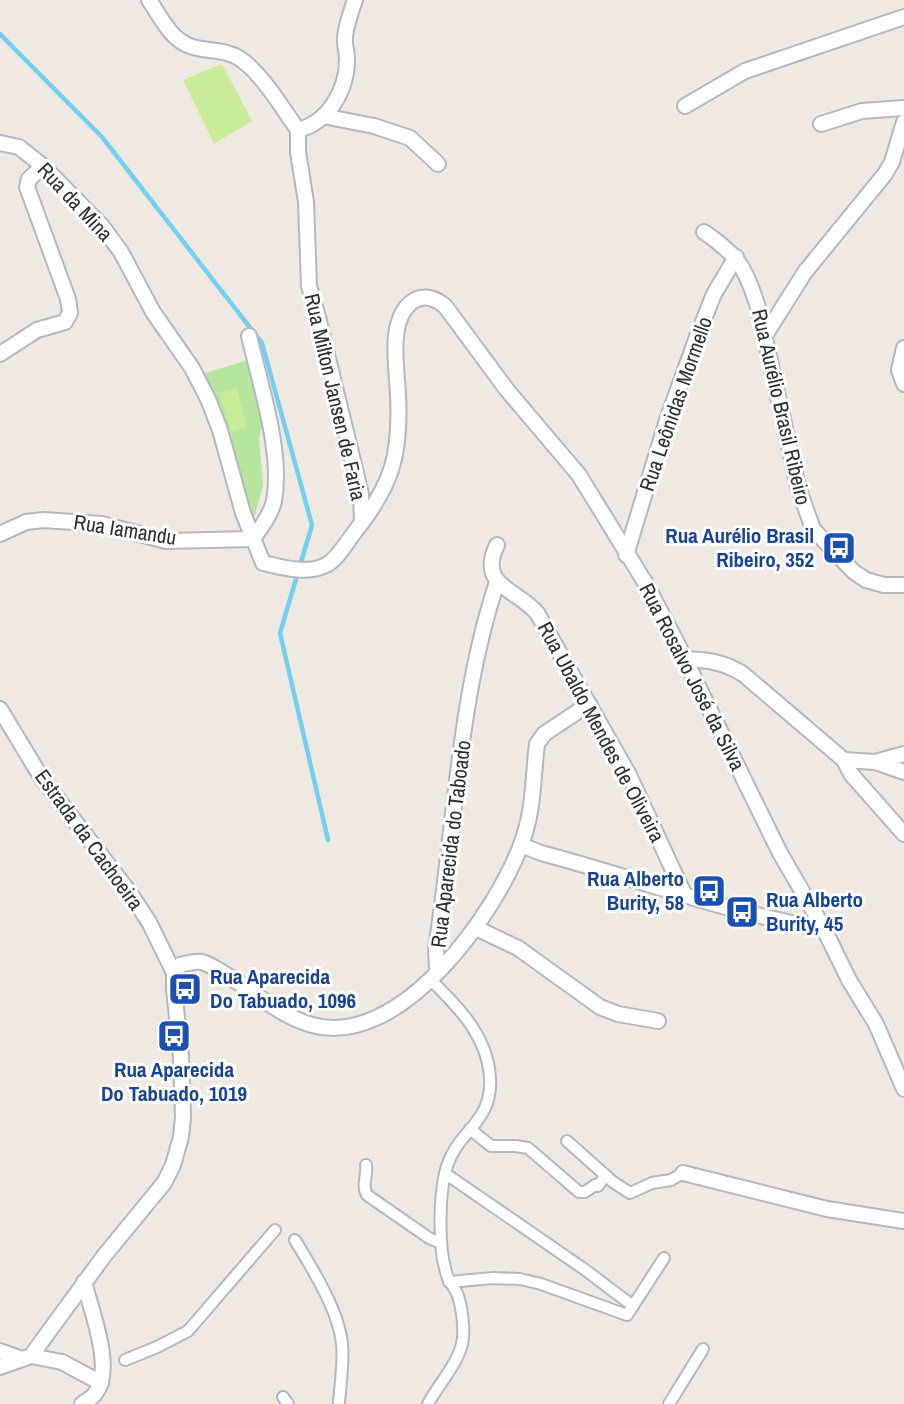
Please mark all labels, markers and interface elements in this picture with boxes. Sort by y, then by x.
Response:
street label: Rua da Mina [31,156,120,248]
street label: Rua Milton Jansen de Faria [298,291,374,504]
street label: Rua Aurélio Brasil Ribeiro [745,306,818,508]
street label: Rua Leônidas Mormello [632,313,719,495]
street label: Rua Iamandu [72,507,178,552]
place label: Rua Aurélio Brasil Ribeiro, 352 [665,521,814,574]
bus stop icon: Rua Aurélio Brasil Ribeiro, 352 [820,529,858,567]
street label: Rua Rosalvo José da Silva [633,578,752,776]
street label: Rua Ubaldo Mendes de Oliveira [531,616,672,848]
street label: Rua Aparecida do Taboado [423,739,478,949]
street label: Estrada da Cachoeira [28,763,151,916]
place label: Rua Alberto Burity, 58 [587,864,684,917]
bus stop icon: Rua Alberto Burity, 58 [690,872,728,910]
place label: Rua Alberto Burity, 45 [766,885,863,938]
bus stop icon: Rua Alberto Burity, 45 [723,893,761,931]
place label: Rua Aparecida Do Tabuado, 1096 [210,962,356,1015]
bus stop icon: Rua Aparecida Do Tabuado, 1096 [166,970,204,1008]
bus stop icon: Rua Aparecida Do Tabuado, 1019 [155,1017,193,1055]
place label: Rua Aparecida Do Tabuado, 1019 [101,1055,247,1108]

